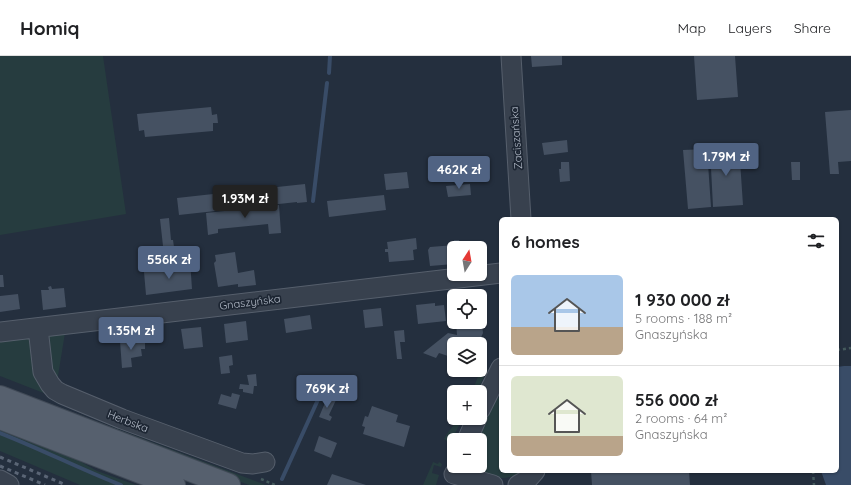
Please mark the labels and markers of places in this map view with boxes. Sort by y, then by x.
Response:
pin: 1.79M zł [685,143,767,177]
pin: 462K zł [422,156,496,190]
pin: 1.93M zł [204,185,286,219]
pin: 556K zł [132,246,206,280]
pin: 1.35M zł [90,317,172,351]
pin: 769K zł [290,375,364,409]

